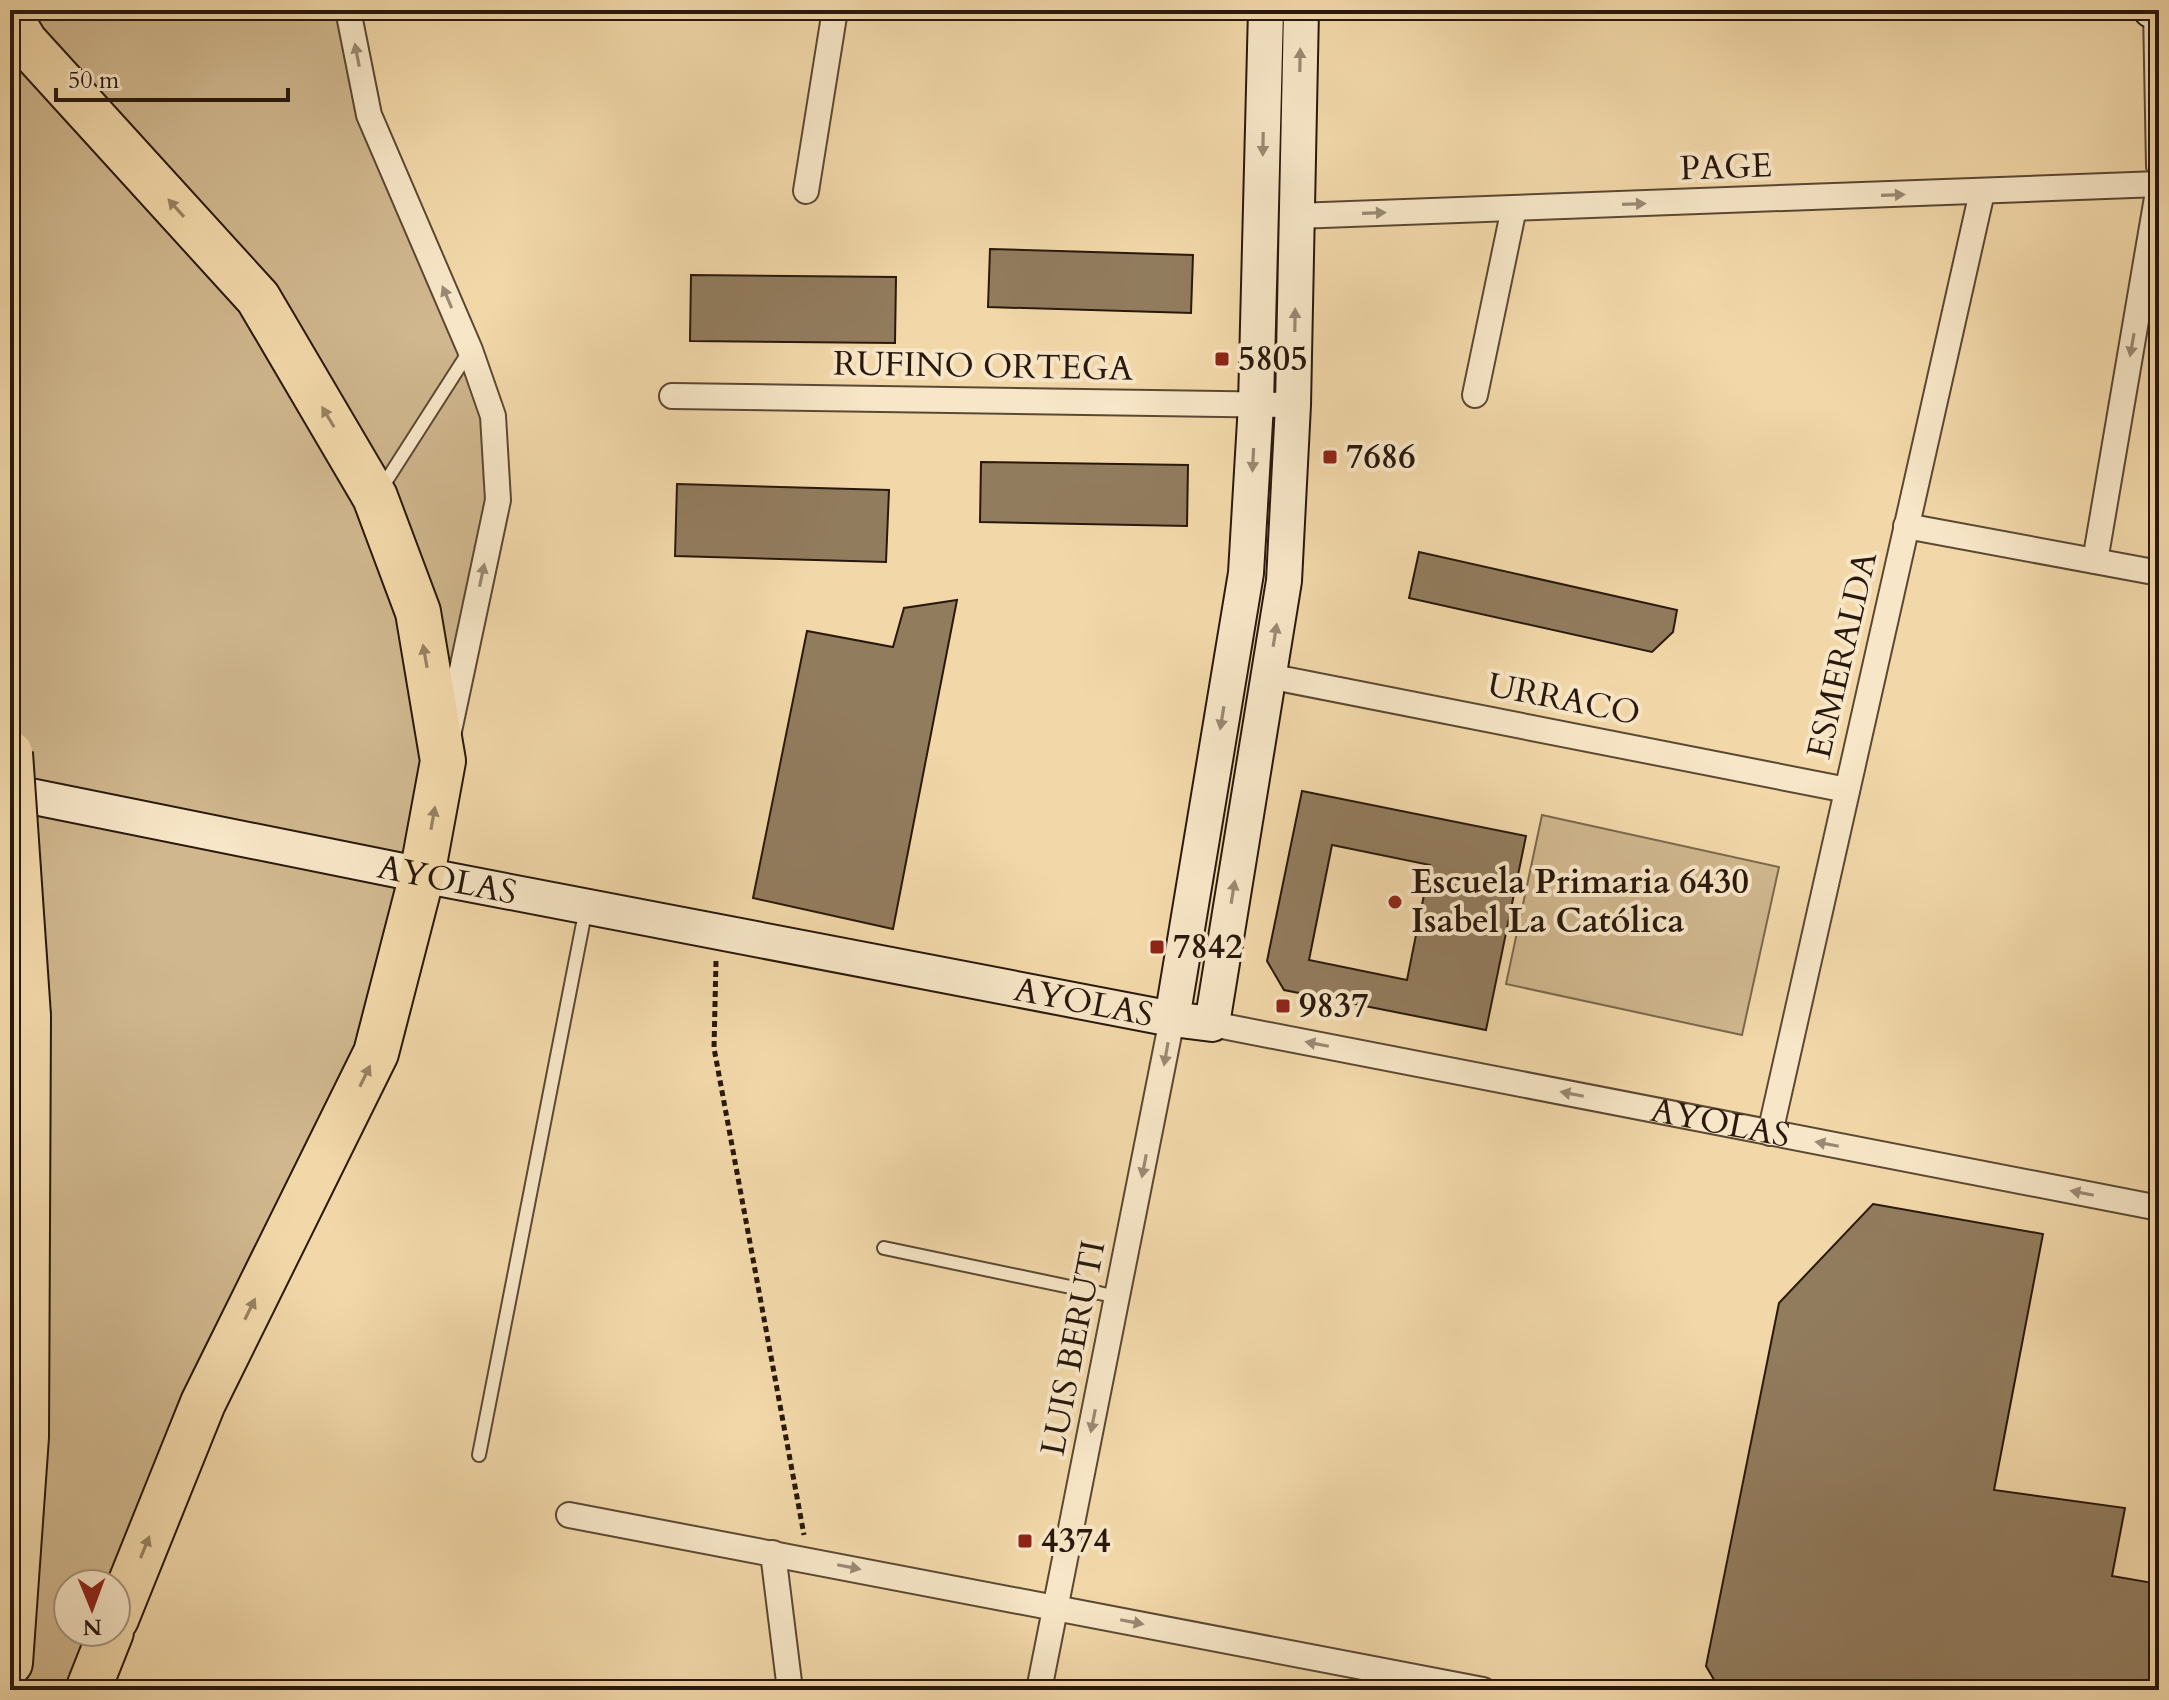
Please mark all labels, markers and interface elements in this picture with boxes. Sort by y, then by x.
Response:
one-way arrow [350,42,363,67]
one-way arrow [1294,47,1306,72]
scale bar [56,52,288,102]
text: 50 m [68,64,120,97]
one-way arrow [1256,132,1269,157]
street label: PAGE [1679,142,1773,192]
one-way arrow [1881,189,1906,202]
one-way arrow [1622,198,1647,211]
one-way arrow [168,199,186,218]
one-way arrow [1362,207,1387,220]
one-way arrow [441,285,454,309]
one-way arrow [1288,307,1301,332]
one-way arrow [2125,333,2138,358]
place label: 5805 [1238,336,1308,382]
street label: RUFINO ORTEGA [833,340,1134,392]
marker: 5805 [1213,350,1231,368]
one-way arrow [321,406,335,428]
place label: 7686 [1346,434,1416,480]
one-way arrow [1246,448,1259,473]
marker: 7686 [1321,448,1339,466]
street label: ESMERALDA [1796,546,1888,763]
one-way arrow [476,562,489,587]
one-way arrow [1269,622,1282,647]
one-way arrow [419,643,431,668]
street label: URRACO [1484,662,1644,736]
one-way arrow [1215,705,1228,730]
one-way arrow [427,805,439,830]
street label: AYOLAS [374,844,521,916]
place label: Escuela Primaria 6430 Isabel La Católica [1411,859,1749,944]
one-way arrow [1227,879,1240,904]
marker: Escuela Primaria 6430 Isabel La Católica [1386,893,1404,911]
place label: 7842 [1173,924,1243,970]
marker: 7842 [1148,938,1166,956]
street label: AYOLAS [1010,966,1157,1038]
place label: 9837 [1299,983,1369,1029]
marker: 9837 [1274,997,1292,1015]
one-way arrow [1304,1038,1329,1050]
one-way arrow [1160,1042,1172,1067]
one-way arrow [358,1064,372,1088]
street label: AYOLAS [1647,1087,1794,1159]
one-way arrow [1559,1088,1584,1100]
one-way arrow [1814,1138,1839,1150]
one-way arrow [1138,1154,1150,1179]
one-way arrow [2070,1187,2095,1199]
street label: LUIS BERUTI [1030,1237,1116,1459]
one-way arrow [243,1297,257,1321]
one-way arrow [1086,1409,1099,1434]
place label: 4374 [1041,1518,1111,1564]
marker: 4374 [1016,1532,1034,1550]
one-way arrow [139,1535,152,1559]
one-way arrow [837,1561,862,1574]
north arrow [52,1568,132,1648]
text: N [83,1612,102,1642]
one-way arrow [1120,1616,1145,1628]

